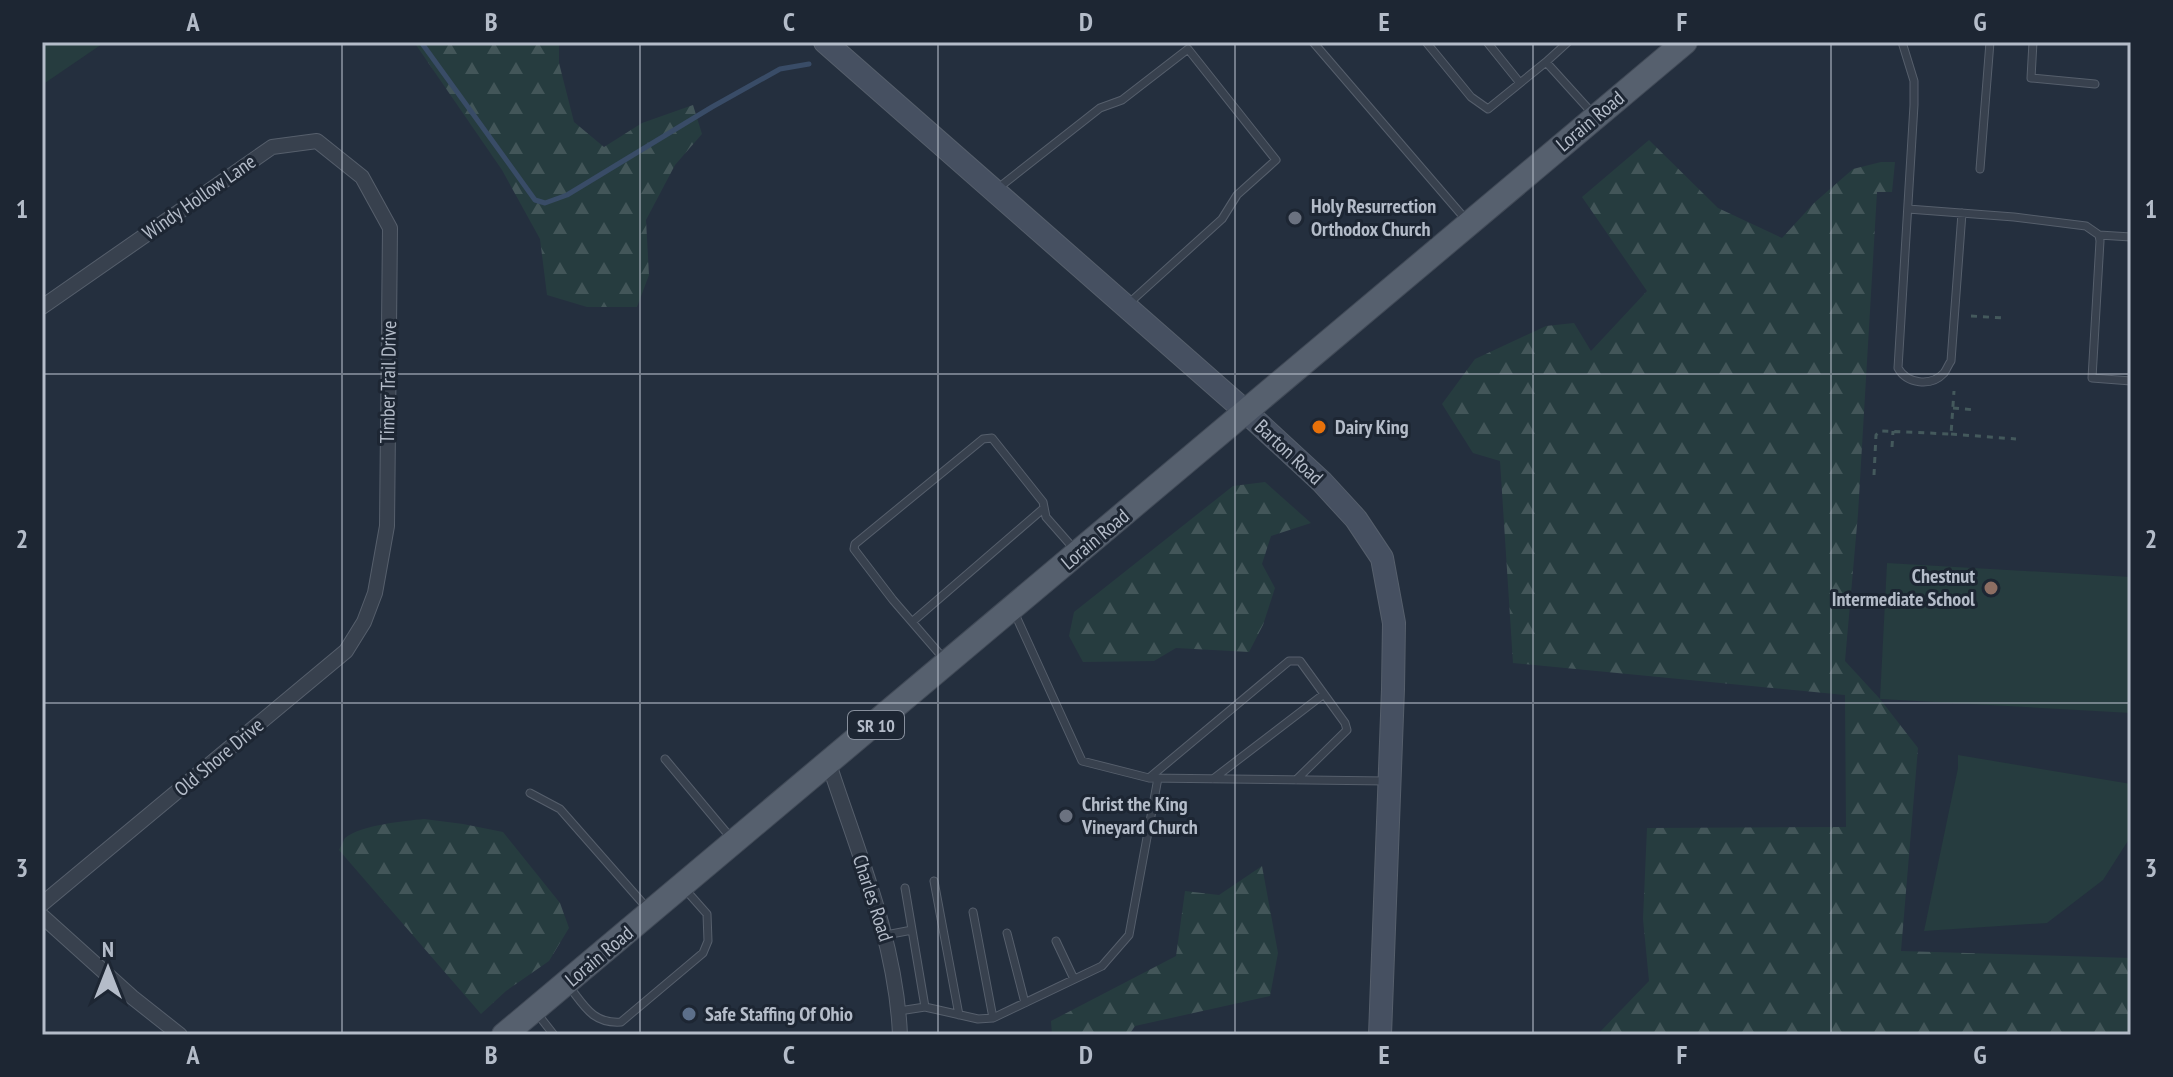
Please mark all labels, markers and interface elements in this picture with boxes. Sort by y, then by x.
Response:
text: A [185,5,200,38]
text: B [485,5,498,38]
text: C [783,5,795,38]
text: D [1079,5,1093,38]
text: E [1378,5,1390,38]
text: F [1677,5,1688,38]
text: G [1973,5,1987,38]
street label: Lorain Road [1551,85,1629,157]
street label: Windy Hollow Lane [137,148,261,246]
text: 1 [16,192,28,225]
text: 1 [2145,192,2157,225]
place label: Holy Resurrection Orthodox Church [1311,193,1436,242]
marker: Holy Resurrection Orthodox Church [1286,209,1304,227]
street label: Timber Trail Drive [374,320,402,444]
street label: Barton Road [1249,414,1329,490]
place label: Dairy King [1335,414,1409,440]
marker: Dairy King [1310,418,1328,436]
street label: Lorain Road [1056,503,1134,575]
text: 2 [16,522,28,555]
text: 2 [2145,522,2157,555]
place label: Chestnut Intermediate School [1832,563,1975,612]
marker: Chestnut Intermediate School [1982,579,2000,597]
road number: SR 10 [848,711,904,739]
street label: Old Shore Drive [169,712,269,802]
place label: Christ the King Vineyard Church [1081,791,1198,840]
marker: Christ the King Vineyard Church [1057,807,1075,825]
text: 3 [16,851,28,884]
street label: Charles Road [847,851,899,945]
text: 3 [2145,851,2157,884]
street label: Lorain Road [560,920,638,992]
north arrow [68,929,148,1009]
text: N [102,935,114,963]
place label: Safe Staffing Of Ohio [705,1001,853,1027]
marker: Safe Staffing Of Ohio [680,1005,698,1023]
text: A [185,1038,200,1071]
text: B [485,1038,498,1071]
text: C [783,1038,795,1071]
text: D [1079,1038,1093,1071]
text: E [1378,1038,1390,1071]
text: F [1677,1038,1688,1071]
text: G [1973,1038,1987,1071]

